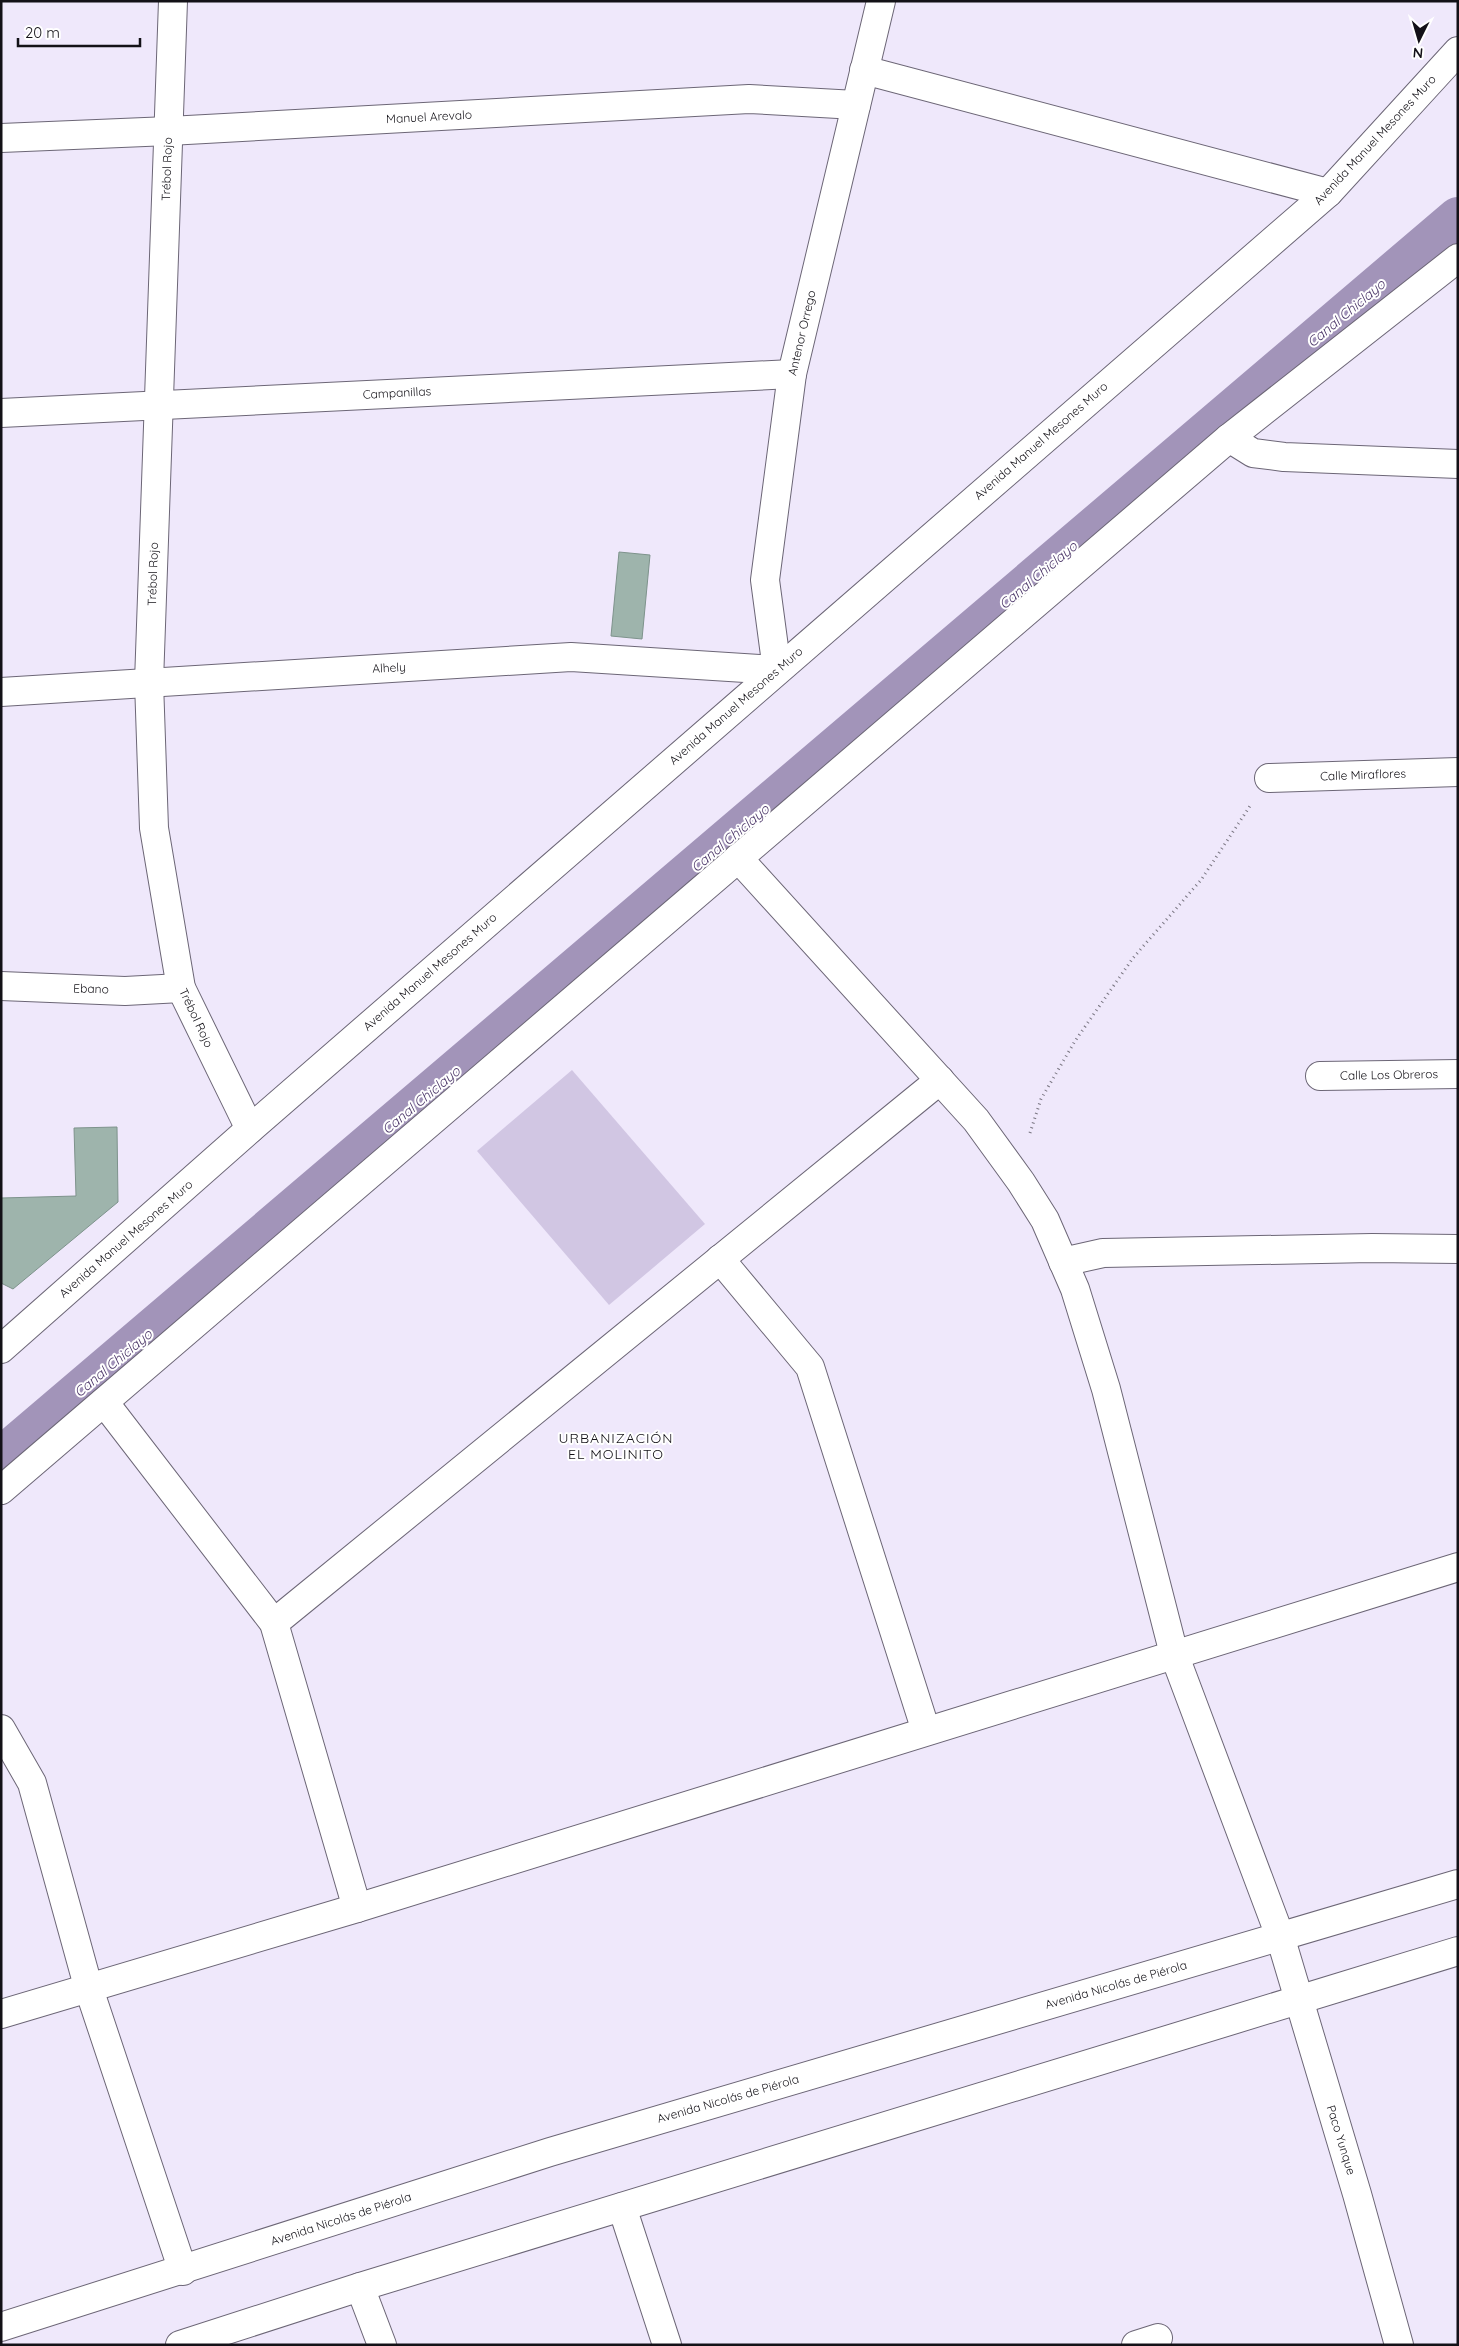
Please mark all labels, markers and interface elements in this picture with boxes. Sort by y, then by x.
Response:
scale bar [18,15,140,47]
north arrow [1394,15,1444,65]
text: 20 m [25,23,60,42]
text: N [1412,44,1424,62]
street label: Avenida Manuel Mesones Muro [1310,72,1439,208]
street label: Manuel Arevalo [386,107,472,126]
street label: Trébol Rojo [158,137,175,201]
water label: Canal Chiclayo [1303,275,1389,351]
street label: Antenor Orrego [784,289,819,377]
street label: Avenida Manuel Mesones Muro [971,378,1111,503]
street label: Campanillas [362,383,432,402]
water label: Canal Chiclayo [995,537,1081,613]
street label: Trébol Rojo [144,542,161,606]
street label: Avenida Manuel Mesones Muro [666,643,806,768]
street label: Alhely [372,659,406,676]
street label: Calle Miraflores [1320,765,1407,783]
water label: Canal Chiclayo [687,800,773,876]
street label: Avenida Manuel Mesones Muro [360,909,500,1034]
street label: Ebano [73,980,109,997]
street label: Trébol Rojo [176,986,217,1050]
water label: Canal Chiclayo [378,1062,464,1138]
street label: Calle Los Obreros [1340,1066,1438,1083]
street label: Avenida Manuel Mesones Muro [56,1176,196,1301]
water label: Canal Chiclayo [70,1325,156,1401]
district label: URBANIZACIÓN EL MOLINITO [559,1429,673,1463]
street label: Avenida Nicolás de Piérola [1043,1957,1189,2012]
street label: Avenida Nicolás de Piérola [655,2071,801,2126]
street label: Paco Yunque [1324,2103,1359,2177]
street label: Avenida Nicolás de Piérola [269,2189,413,2248]

